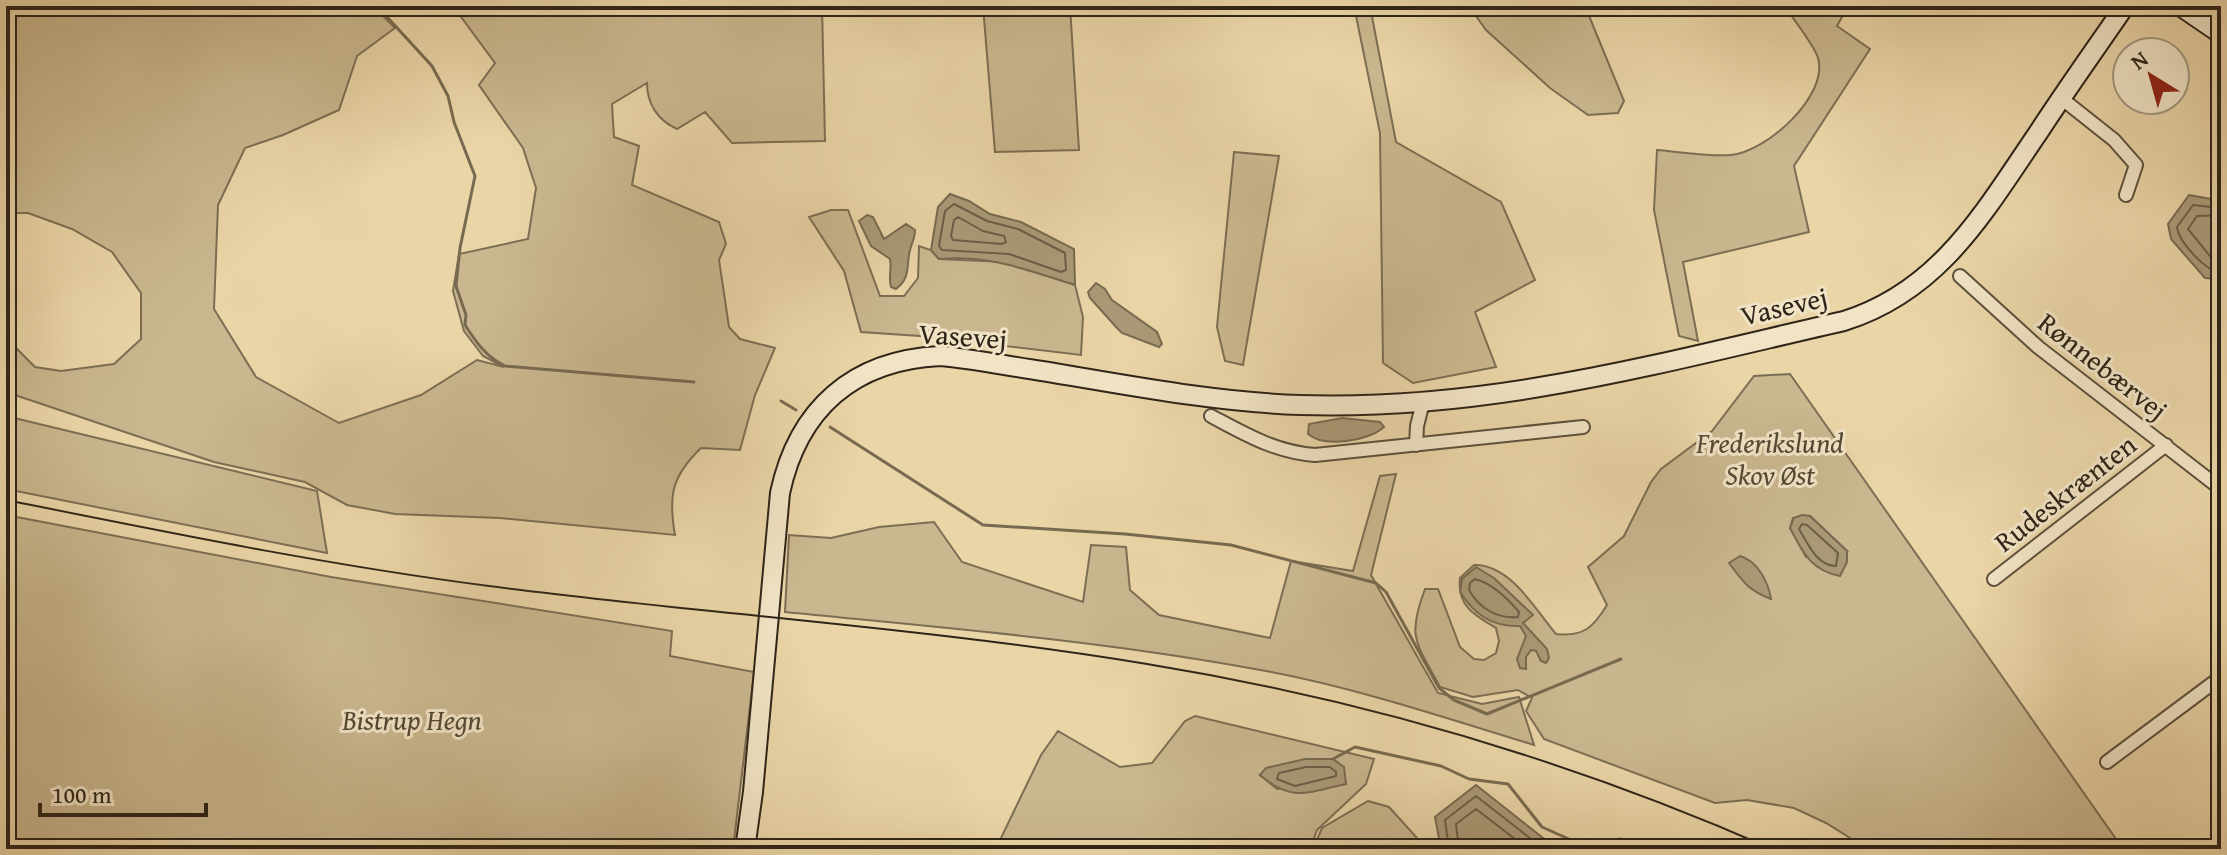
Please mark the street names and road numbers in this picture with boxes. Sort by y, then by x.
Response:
street label: Vasevej [1736,276,1831,335]
street label: Rønnebærvej [2030,302,2177,429]
street label: Vasevej [918,312,1008,359]
street label: Rudeskrænten [1985,424,2145,561]

